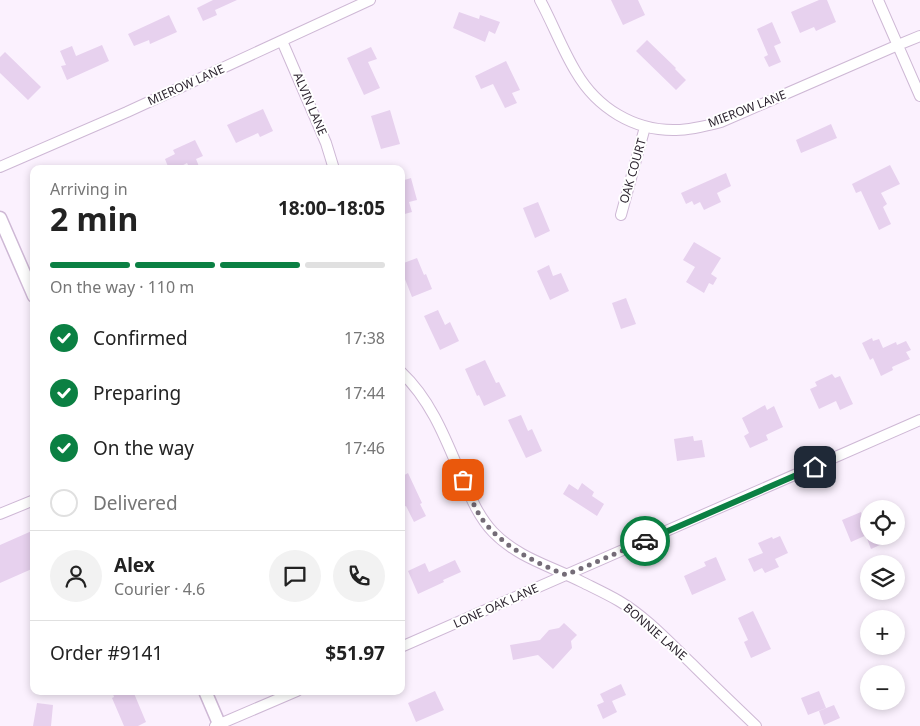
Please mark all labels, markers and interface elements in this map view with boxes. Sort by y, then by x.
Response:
street label: MIEROW LANE [145,60,227,109]
street label: ALVIN LANE [290,70,331,138]
street label: MIEROW LANE [705,86,788,131]
street label: OAK COURT [615,136,650,205]
text: Arriving in [50,178,128,200]
text: 18:00–18:05 [278,195,385,221]
text: 2 min [50,197,138,240]
text: On the way · 110 m [50,276,194,298]
icon: check [50,324,78,352]
text: Confirmed [93,325,188,351]
text: 17:38 [344,327,385,349]
icon: check [50,379,78,407]
text: Preparing [93,380,181,406]
text: 17:44 [344,382,385,404]
icon: check [50,434,78,462]
text: On the way [93,435,194,461]
text: 17:46 [344,437,385,459]
pin [794,446,836,488]
icon: home [801,453,829,481]
pin [442,459,484,501]
icon: bag [449,466,477,494]
text: Delivered [93,490,178,516]
map controls [860,500,905,710]
button: locate [860,500,905,545]
courier [620,516,670,566]
icon: car [631,527,659,555]
button: person [50,550,102,602]
button: chat [269,550,321,602]
button: phone [333,550,385,602]
text: Alex [114,552,155,578]
button: layers [860,555,905,600]
text: Courier · 4.6 [114,578,205,600]
street label: LONE OAK LANE [451,579,541,632]
street label: BONNIE LANE [620,599,691,664]
button: + [860,610,905,655]
text: Order #9141 [50,640,163,666]
text: $51.97 [325,640,385,666]
button: − [860,665,905,710]

